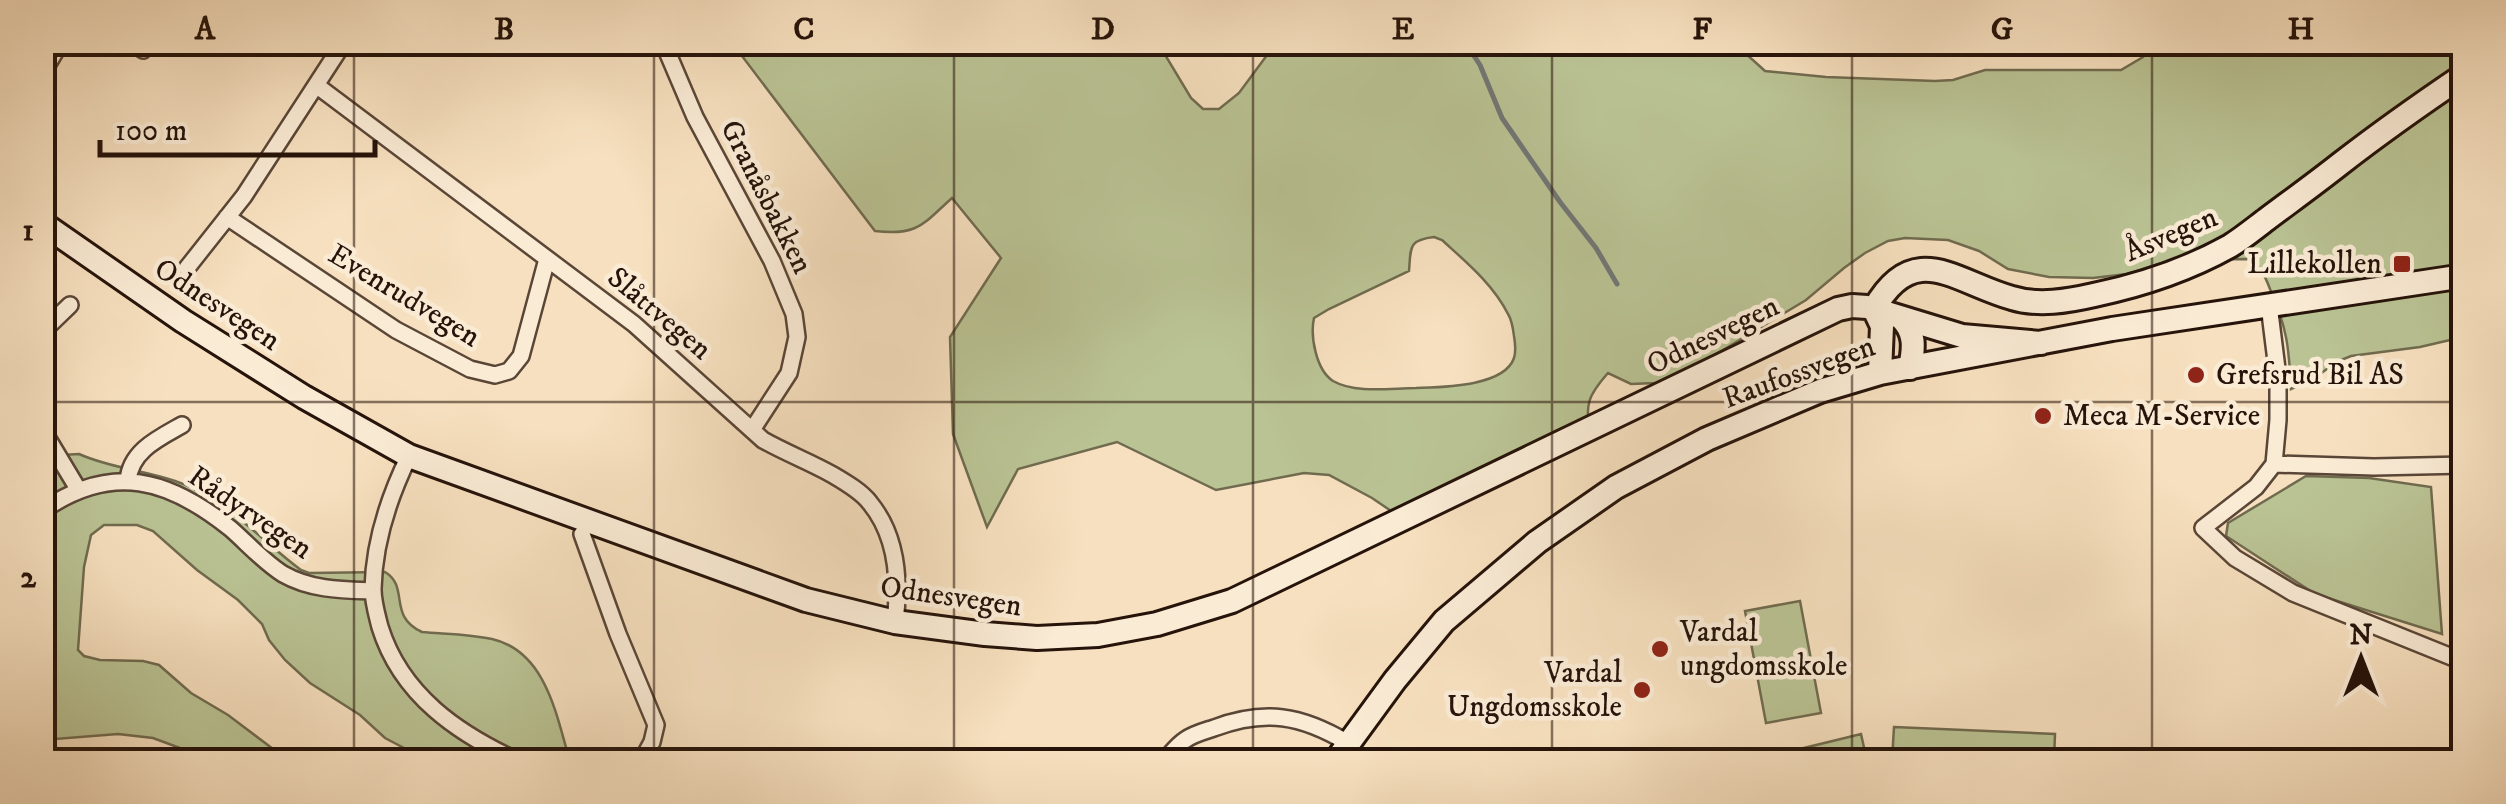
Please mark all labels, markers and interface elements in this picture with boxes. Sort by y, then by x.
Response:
text: A [194,10,217,50]
text: B [494,10,514,50]
text: C [793,10,815,50]
text: D [1091,10,1115,50]
text: E [1392,10,1415,50]
text: F [1692,10,1712,50]
text: G [1991,10,2014,50]
text: H [2288,10,2315,50]
scale bar [100,95,375,157]
text: 100 m [115,113,187,150]
street label: Granåsbakken [711,114,821,280]
street label: Åsvegen [2118,197,2223,271]
text: 1 [22,211,34,251]
street label: Evenrudvegen [321,236,487,356]
place label: Lillekollen [2247,246,2382,283]
street label: Odnesvegen [147,251,287,359]
marker: Lillekollen [2391,253,2413,275]
street label: Slåttvegen [599,260,719,369]
street label: Odnesvegen [1641,288,1785,384]
street label: Raufossvegen [1718,328,1881,418]
place label: Grefsrud Bil AS [2216,357,2404,394]
marker: Grefsrud Bil AS [2185,364,2207,386]
place label: Meca M-Service [2063,398,2260,435]
marker: Meca M-Service [2032,405,2054,427]
street label: Rådyrvegen [181,458,319,568]
text: 2 [20,558,36,598]
street label: Odnesvegen [878,569,1024,625]
north arrow [2311,609,2411,709]
place label: Vardal ungdomsskole [1679,614,1847,685]
text: N [2350,618,2373,653]
marker: Vardal ungdomsskole [1649,638,1671,660]
place label: Vardal Ungdomsskole [1447,655,1622,726]
marker: Vardal Ungdomsskole [1631,679,1653,701]

